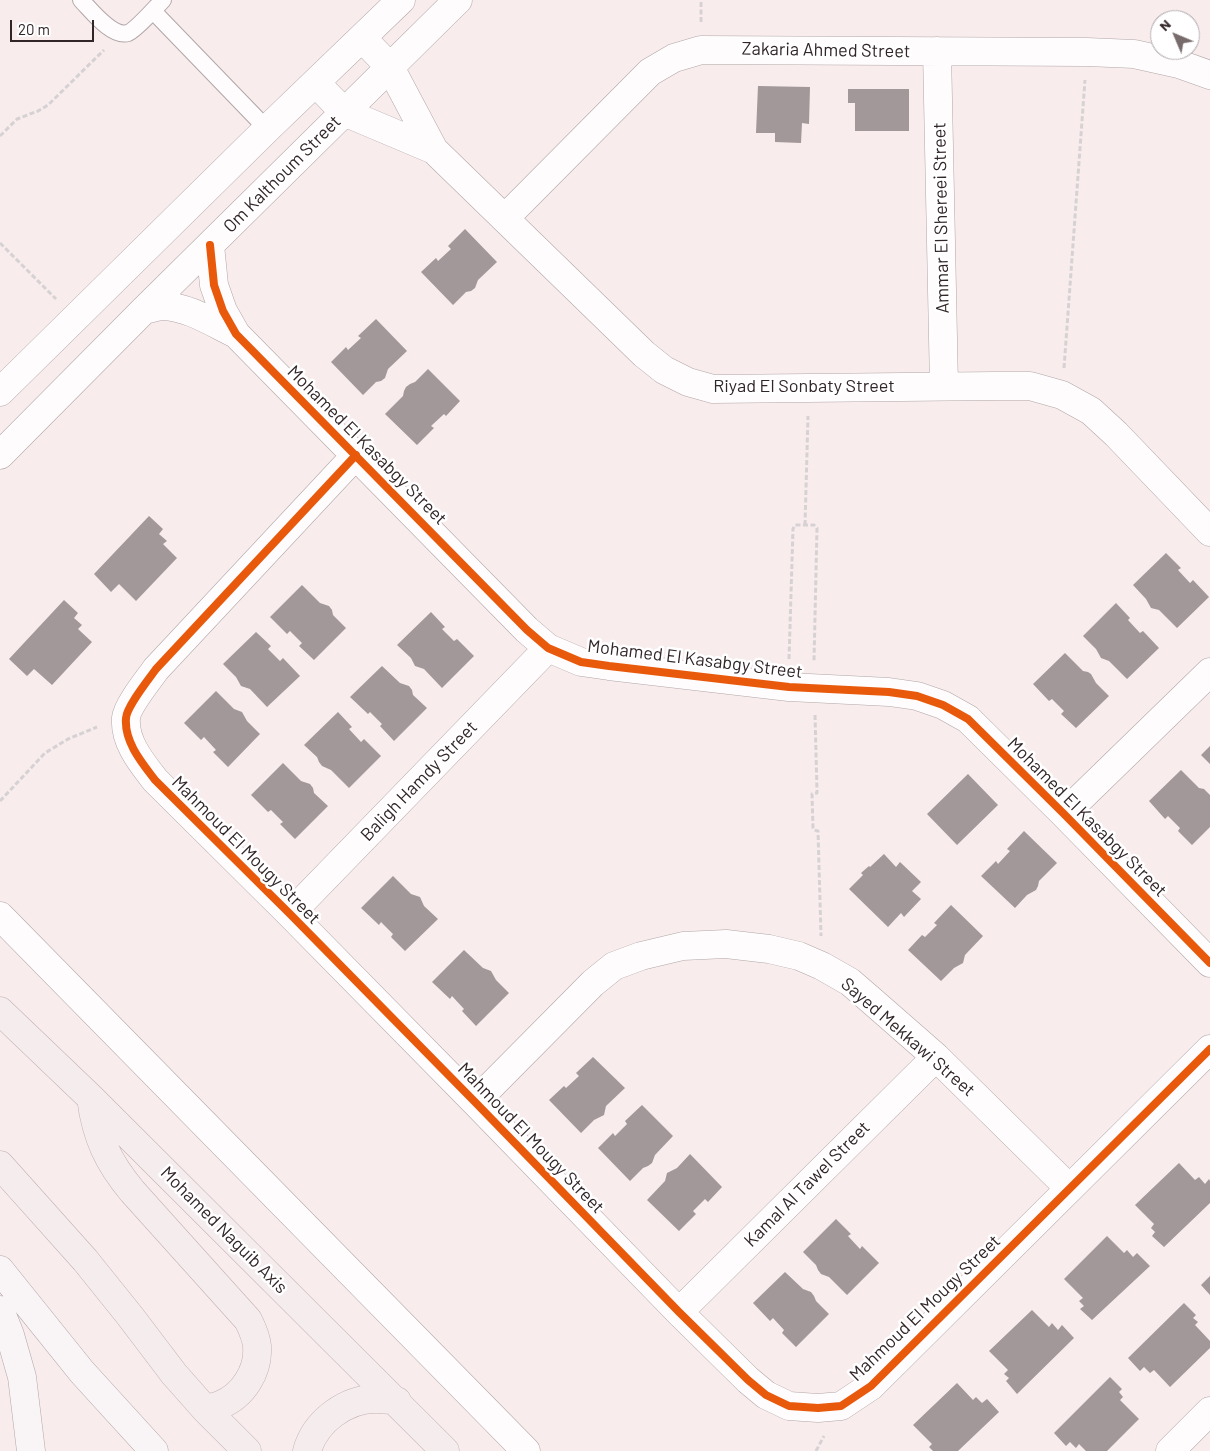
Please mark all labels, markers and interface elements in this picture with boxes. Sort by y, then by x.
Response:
scale bar [12,10,96,42]
north arrow [1150,10,1200,60]
text: N [1155,15,1174,34]
text: 20 m [18,20,50,38]
street label: Zakaria Ahmed Street [742,38,910,62]
street label: Om Kalthoum Street [219,111,345,237]
street label: Ammar El Shereei Street [929,122,953,314]
street label: Mohamed El Kasabgy Street [283,361,451,529]
street label: Riyad El Sonbaty Street [713,375,895,397]
street label: Mohamed El Kasabgy Street [586,635,804,683]
street label: Baligh Hamdy Street [356,716,482,846]
street label: Mohamed El Kasabgy Street [1003,733,1171,901]
street label: Mahmoud El Mougy Street [167,771,325,929]
street label: Sayed Mekkawi Street [837,973,979,1101]
street label: Mahmoud El Mougy Street [453,1058,609,1218]
street label: Kamal Al Tawel Street [740,1117,874,1251]
street label: Mohamed Naguib Axis [156,1162,292,1298]
street label: Mahmoud El Mougy Street [845,1230,1005,1386]

